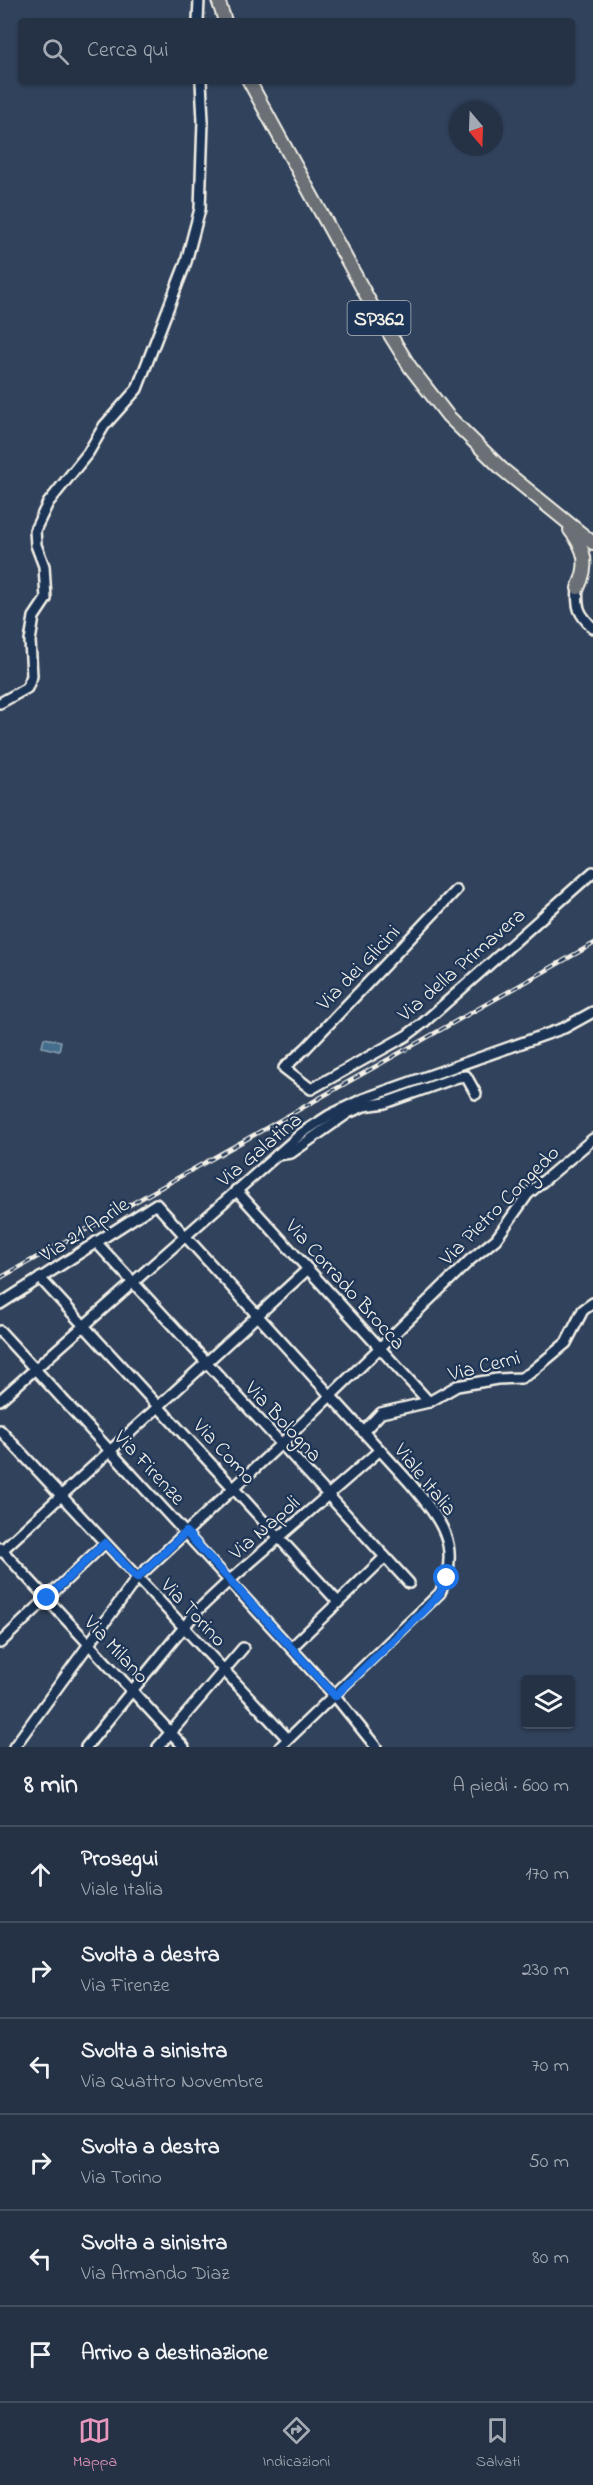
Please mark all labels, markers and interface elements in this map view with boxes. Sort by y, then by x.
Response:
search box [18,18,575,84]
icon: search [39,35,72,68]
text: Cerca qui [87,35,169,67]
north arrow [449,102,503,156]
road number: SP362 [348,301,410,335]
street label: Via della Primavera [391,901,533,1030]
street label: Via dei Glicini [310,919,408,1019]
street label: Via Galatina [210,1106,309,1196]
street label: Via Pietro Congedo [433,1139,569,1276]
street label: Via 21 Aprile [34,1190,136,1271]
street label: Via Corrado Brocca [277,1212,412,1358]
street label: Via Cerni [445,1344,523,1391]
street label: Via Bologna [235,1374,328,1471]
street label: Via Como [184,1412,262,1492]
street label: Via Firenze [105,1423,192,1513]
street label: Viale Italia [385,1437,463,1523]
street label: Via Napoli [222,1489,308,1569]
route start [433,1564,459,1590]
street label: Via Torino [152,1571,233,1655]
route end [33,1584,59,1610]
street label: Via Milano [75,1609,155,1691]
map controls [521,1675,575,1729]
button: layers [521,1675,575,1729]
text: 8 min [24,1767,78,1805]
text: A piedi · 600 m [453,1772,569,1801]
text: Prosegui [81,1844,158,1876]
icon: ahead [24,1858,57,1891]
text: 170 m [525,1860,569,1889]
text: Viale Italia [81,1876,163,1905]
text: Svolta a destra [81,1940,220,1972]
icon: right [24,1954,57,1987]
text: 230 m [522,1956,569,1985]
text: Via Firenze [81,1972,170,2001]
text: Svolta a sinistra [81,2036,228,2068]
icon: left [24,2050,57,2083]
text: 70 m [532,2052,569,2081]
text: Via Quattro Novembre [81,2068,263,2097]
text: Svolta a destra [81,2132,220,2164]
icon: right [24,2146,57,2179]
text: 50 m [528,2148,569,2177]
text: Via Torino [81,2164,162,2193]
text: Svolta a sinistra [81,2228,228,2260]
icon: left [24,2242,57,2275]
text: 80 m [532,2244,569,2273]
text: Via Armando Diaz [81,2260,230,2289]
icon: arrive [24,2338,57,2371]
text: Arrivo a destinazione [81,2338,268,2370]
tab: Mappa [73,2414,117,2474]
tab: Indicazioni [262,2414,330,2474]
tab: Salvati [476,2414,520,2474]

